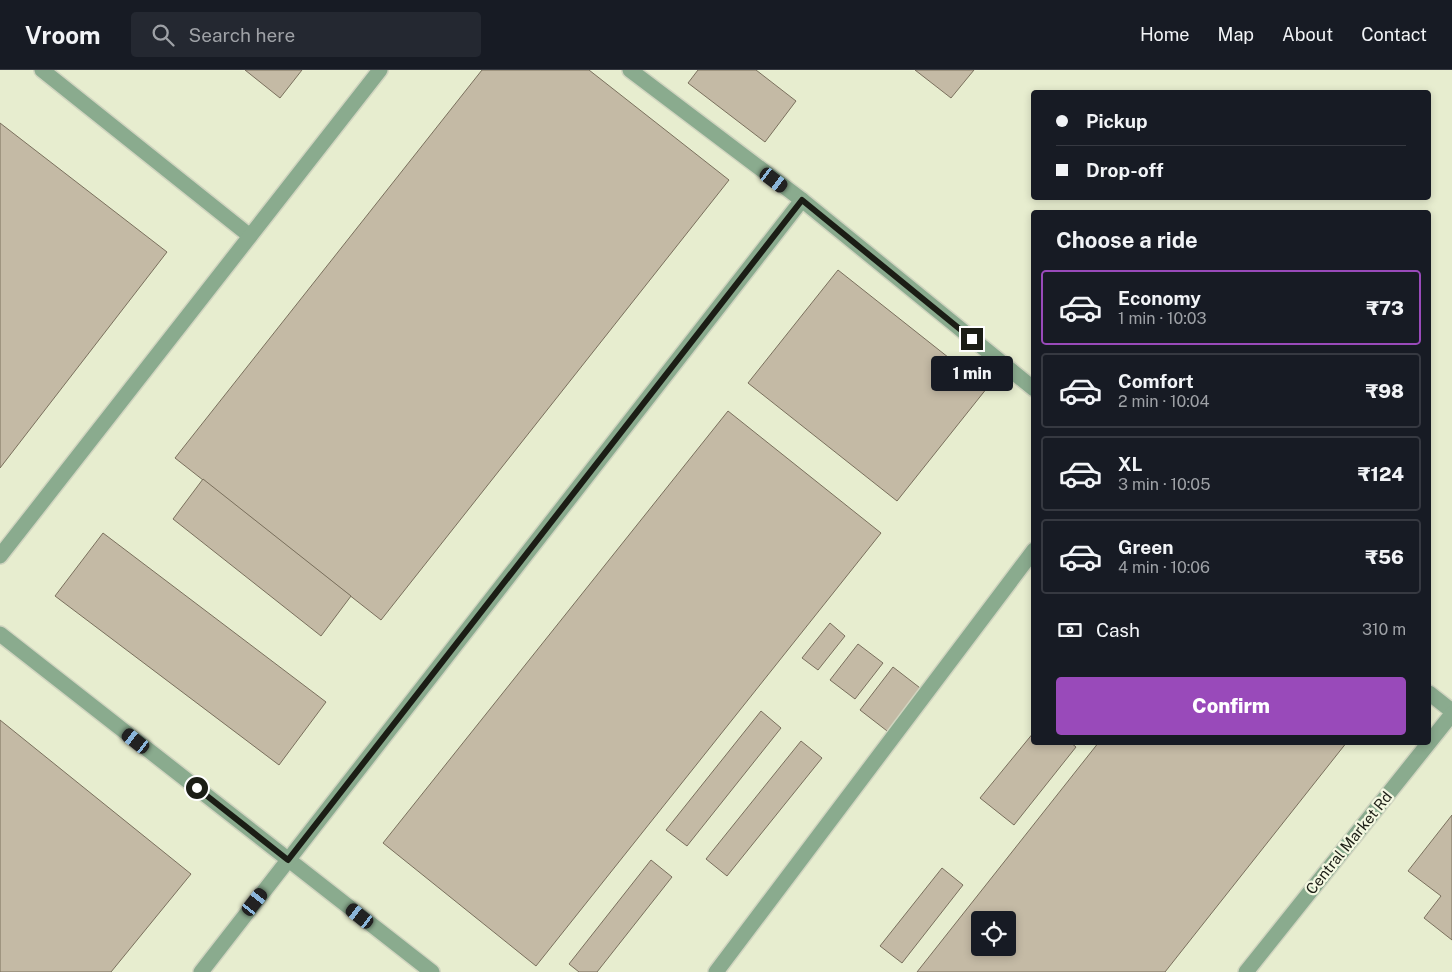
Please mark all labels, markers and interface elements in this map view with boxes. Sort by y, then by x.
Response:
search box [131,12,481,57]
text: Vroom [25,21,101,49]
icon: search [149,21,177,49]
text: Search here [189,24,295,46]
text: Home [1140,24,1190,45]
text: Map [1218,24,1254,45]
text: About [1282,24,1333,45]
text: Contact [1361,24,1427,45]
text: Pickup [1086,110,1148,132]
text: Drop-off [1086,159,1163,181]
car [757,165,790,195]
text: Choose a ride [1056,227,1198,253]
icon: car [1058,285,1103,330]
text: Economy [1118,287,1201,309]
text: ₹73 [1366,297,1404,319]
text: 1 min · 10:03 [1118,309,1207,328]
route end [961,328,983,350]
callout: 1 min [931,356,1013,392]
text: 1 min [952,364,992,383]
icon: car [1058,368,1103,413]
text: Comfort [1118,370,1194,392]
text: ₹98 [1366,380,1404,402]
text: 2 min · 10:04 [1118,392,1210,411]
icon: car [1058,451,1103,496]
text: XL [1118,453,1143,475]
text: ₹124 [1358,463,1404,485]
text: 3 min · 10:05 [1118,475,1210,494]
icon: car [1058,534,1103,579]
text: Green [1118,536,1173,558]
text: ₹56 [1365,546,1404,568]
text: 4 min · 10:06 [1118,558,1210,577]
icon: cash [1056,616,1084,644]
text: Cash [1096,619,1140,641]
text: 310 m [1362,620,1406,639]
button: Confirm [1056,677,1406,735]
car [119,726,152,756]
route start [186,777,208,799]
street label: Central Market Rd [1302,788,1395,897]
car [239,886,270,918]
car [343,901,376,931]
map controls [971,911,1016,956]
button: locate [971,911,1016,956]

